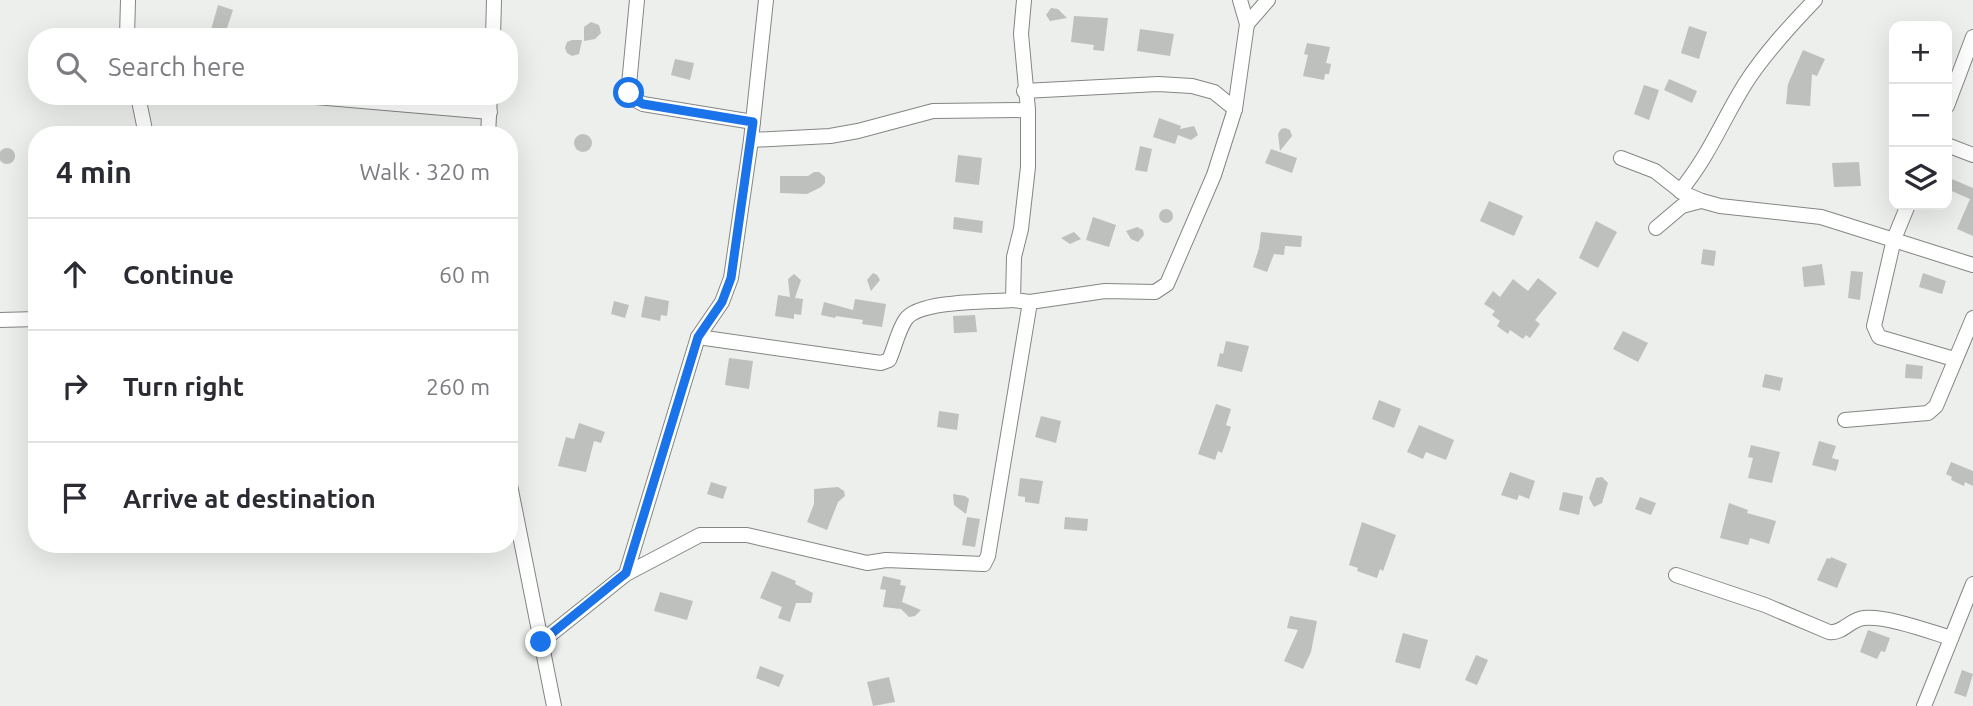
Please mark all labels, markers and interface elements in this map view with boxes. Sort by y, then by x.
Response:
map controls [1889,21,1952,210]
button: + [1889,21,1952,84]
search box [28,28,518,105]
icon: search [52,48,90,86]
text: Search here [108,52,245,81]
route start [613,77,644,108]
button: − [1889,84,1952,147]
button: layers [1889,147,1952,210]
text: 4 min [56,155,132,189]
text: Walk · 320 m [359,159,490,184]
icon: ahead [56,255,94,293]
text: Continue [123,260,234,289]
text: 60 m [439,262,490,287]
icon: right [56,367,94,405]
text: Turn right [123,372,244,401]
text: 260 m [426,374,490,399]
icon: arrive [56,479,94,517]
text: Arrive at destination [123,484,376,513]
route end [525,626,556,657]

